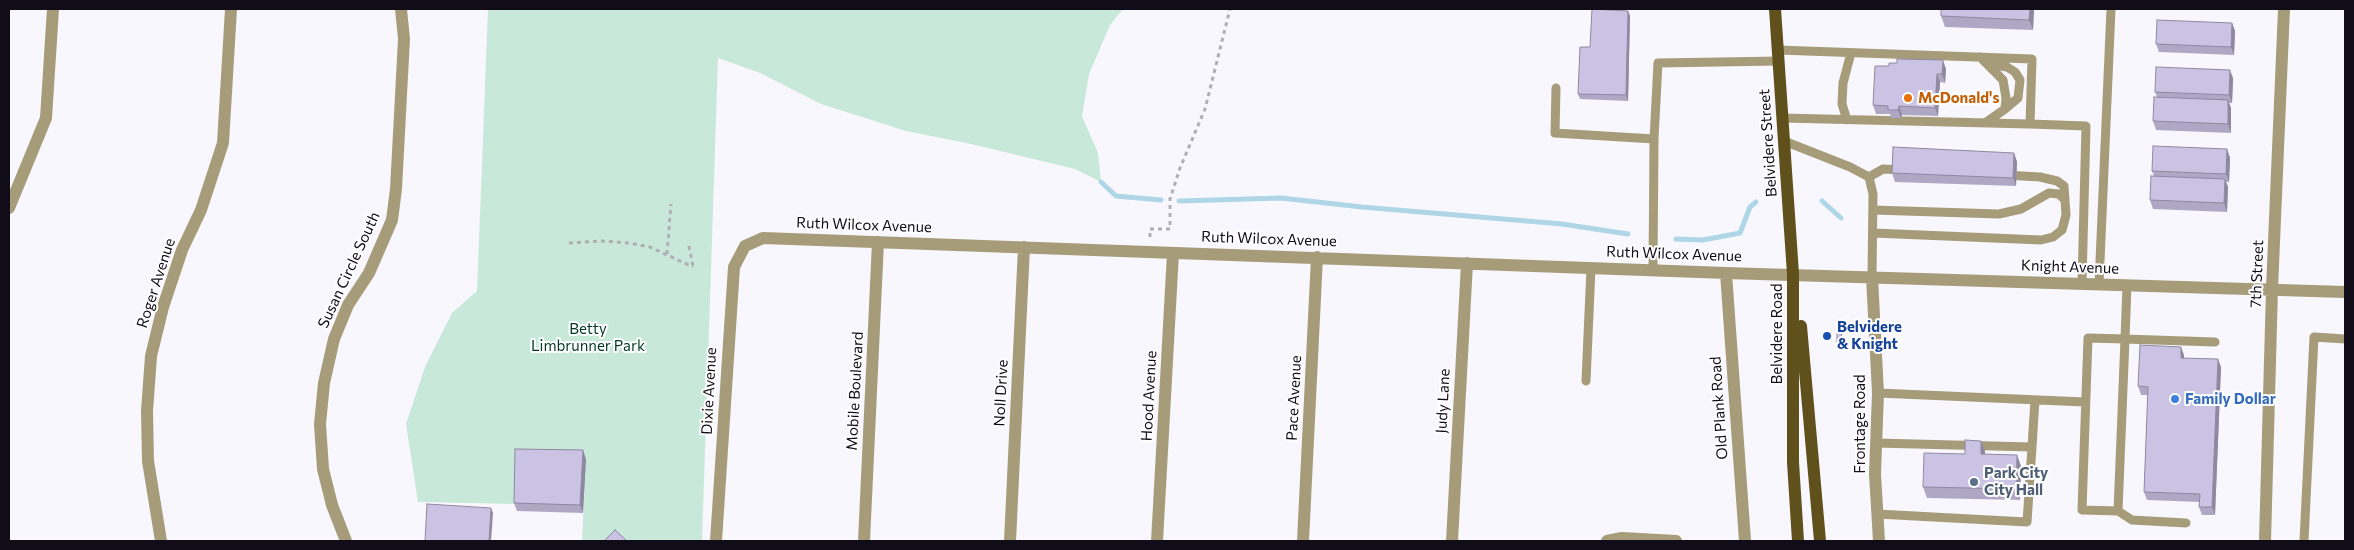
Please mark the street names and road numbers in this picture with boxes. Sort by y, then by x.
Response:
street label: Belvidere Street [1755,88,1781,198]
street label: Susan Circle South [314,209,384,331]
street label: Ruth Wilcox Avenue [796,214,932,236]
street label: Ruth Wilcox Avenue [1201,228,1337,250]
street label: Roger Avenue [133,236,179,330]
street label: 7th Street [2247,240,2267,308]
street label: Ruth Wilcox Avenue [1606,243,1742,265]
street label: Knight Avenue [2021,256,2119,278]
street label: Belvidere Road [1768,283,1786,385]
street label: Mobile Boulevard [843,331,867,451]
street label: Dixie Avenue [698,347,720,435]
street label: Hood Avenue [1138,350,1160,442]
street label: Pace Avenue [1283,355,1305,441]
street label: Old Plank Road [1706,356,1732,460]
street label: Noll Drive [990,359,1012,427]
street label: Judy Lane [1432,368,1454,434]
street label: Frontage Road [1851,374,1869,474]

